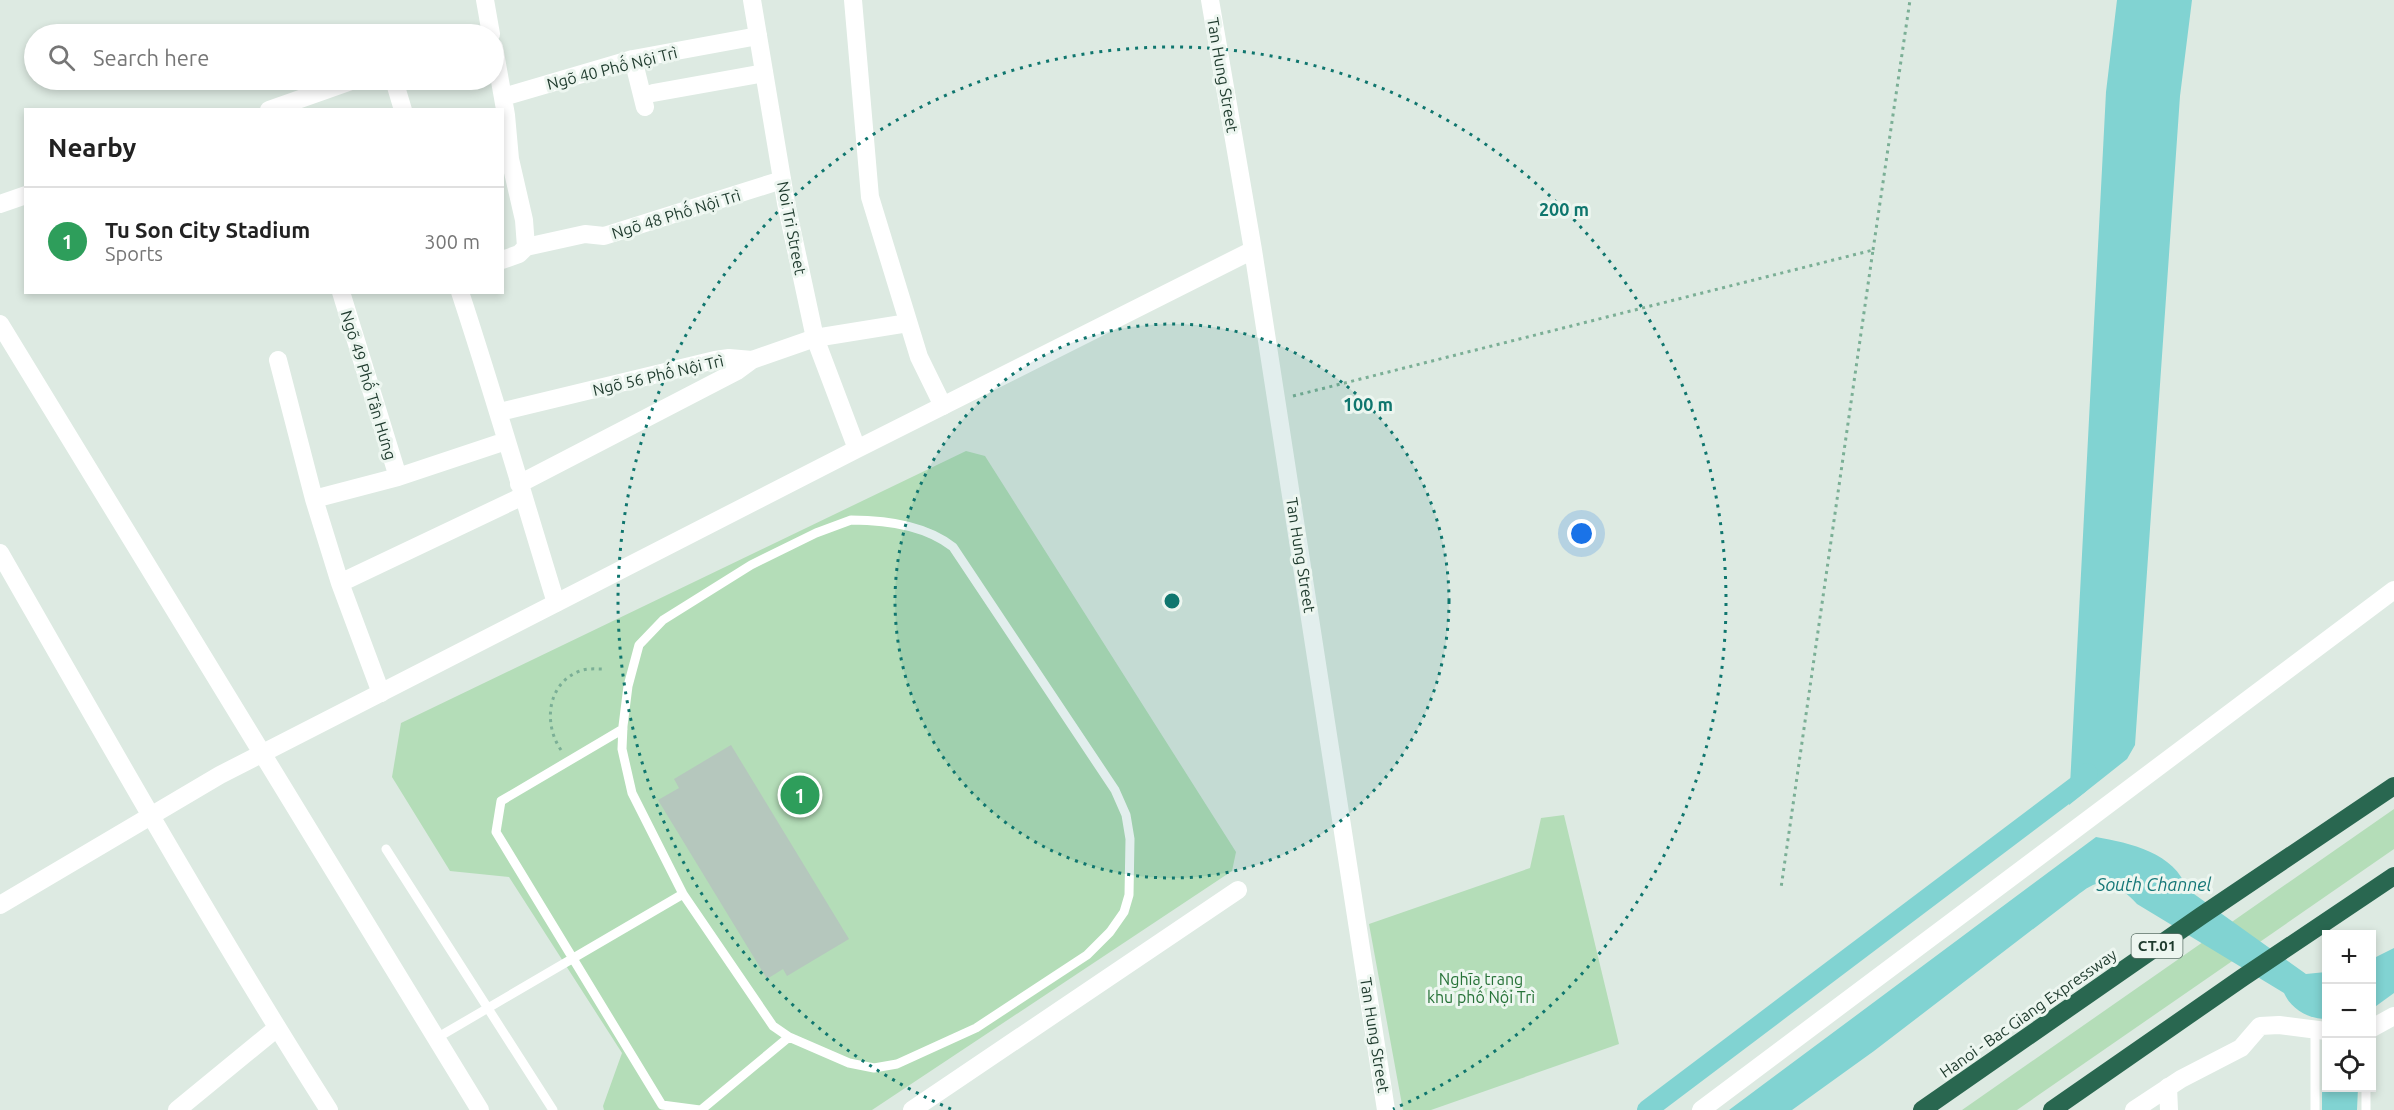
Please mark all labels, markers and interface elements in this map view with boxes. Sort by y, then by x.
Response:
street label: Tan Hung Street [1204,16,1242,135]
search box [24,24,504,90]
street label: Ngõ 40 Phố Nội Trì [544,40,679,93]
icon: search [45,41,78,74]
text: Search here [93,45,209,70]
text: Nearby [48,133,136,162]
street label: Noi Tri Street [774,180,810,277]
street label: Ngõ 48 Phố Nội Trì [609,183,743,242]
text: 200 m [1539,199,1589,219]
text: Tu Son City Stadium [105,217,310,242]
text: 1 [62,230,73,253]
text: 300 m [424,230,480,253]
text: Sports [105,242,163,265]
street label: Ngõ 49 Phố Tân Hưng [338,307,403,462]
street label: Ngõ 56 Phố Nội Trì [590,348,725,399]
text: 100 m [1343,394,1393,414]
street label: Tan Hung Street [1283,496,1319,615]
your location [1567,519,1596,548]
centre of rings [1162,591,1182,611]
pin: 1 [780,772,820,818]
water label: South Channel [2096,874,2211,894]
map controls [2322,930,2376,1092]
button: + [2322,930,2376,984]
road number: CT.01 [2132,934,2182,958]
street label: Hanoi - Bac Giang Expressway [1936,945,2120,1081]
park label: Nghĩa trang khu phố Nội Trì [1427,970,1535,1006]
street label: Tan Hung Street [1357,976,1393,1095]
button: − [2322,984,2376,1038]
button: locate [2322,1038,2376,1092]

